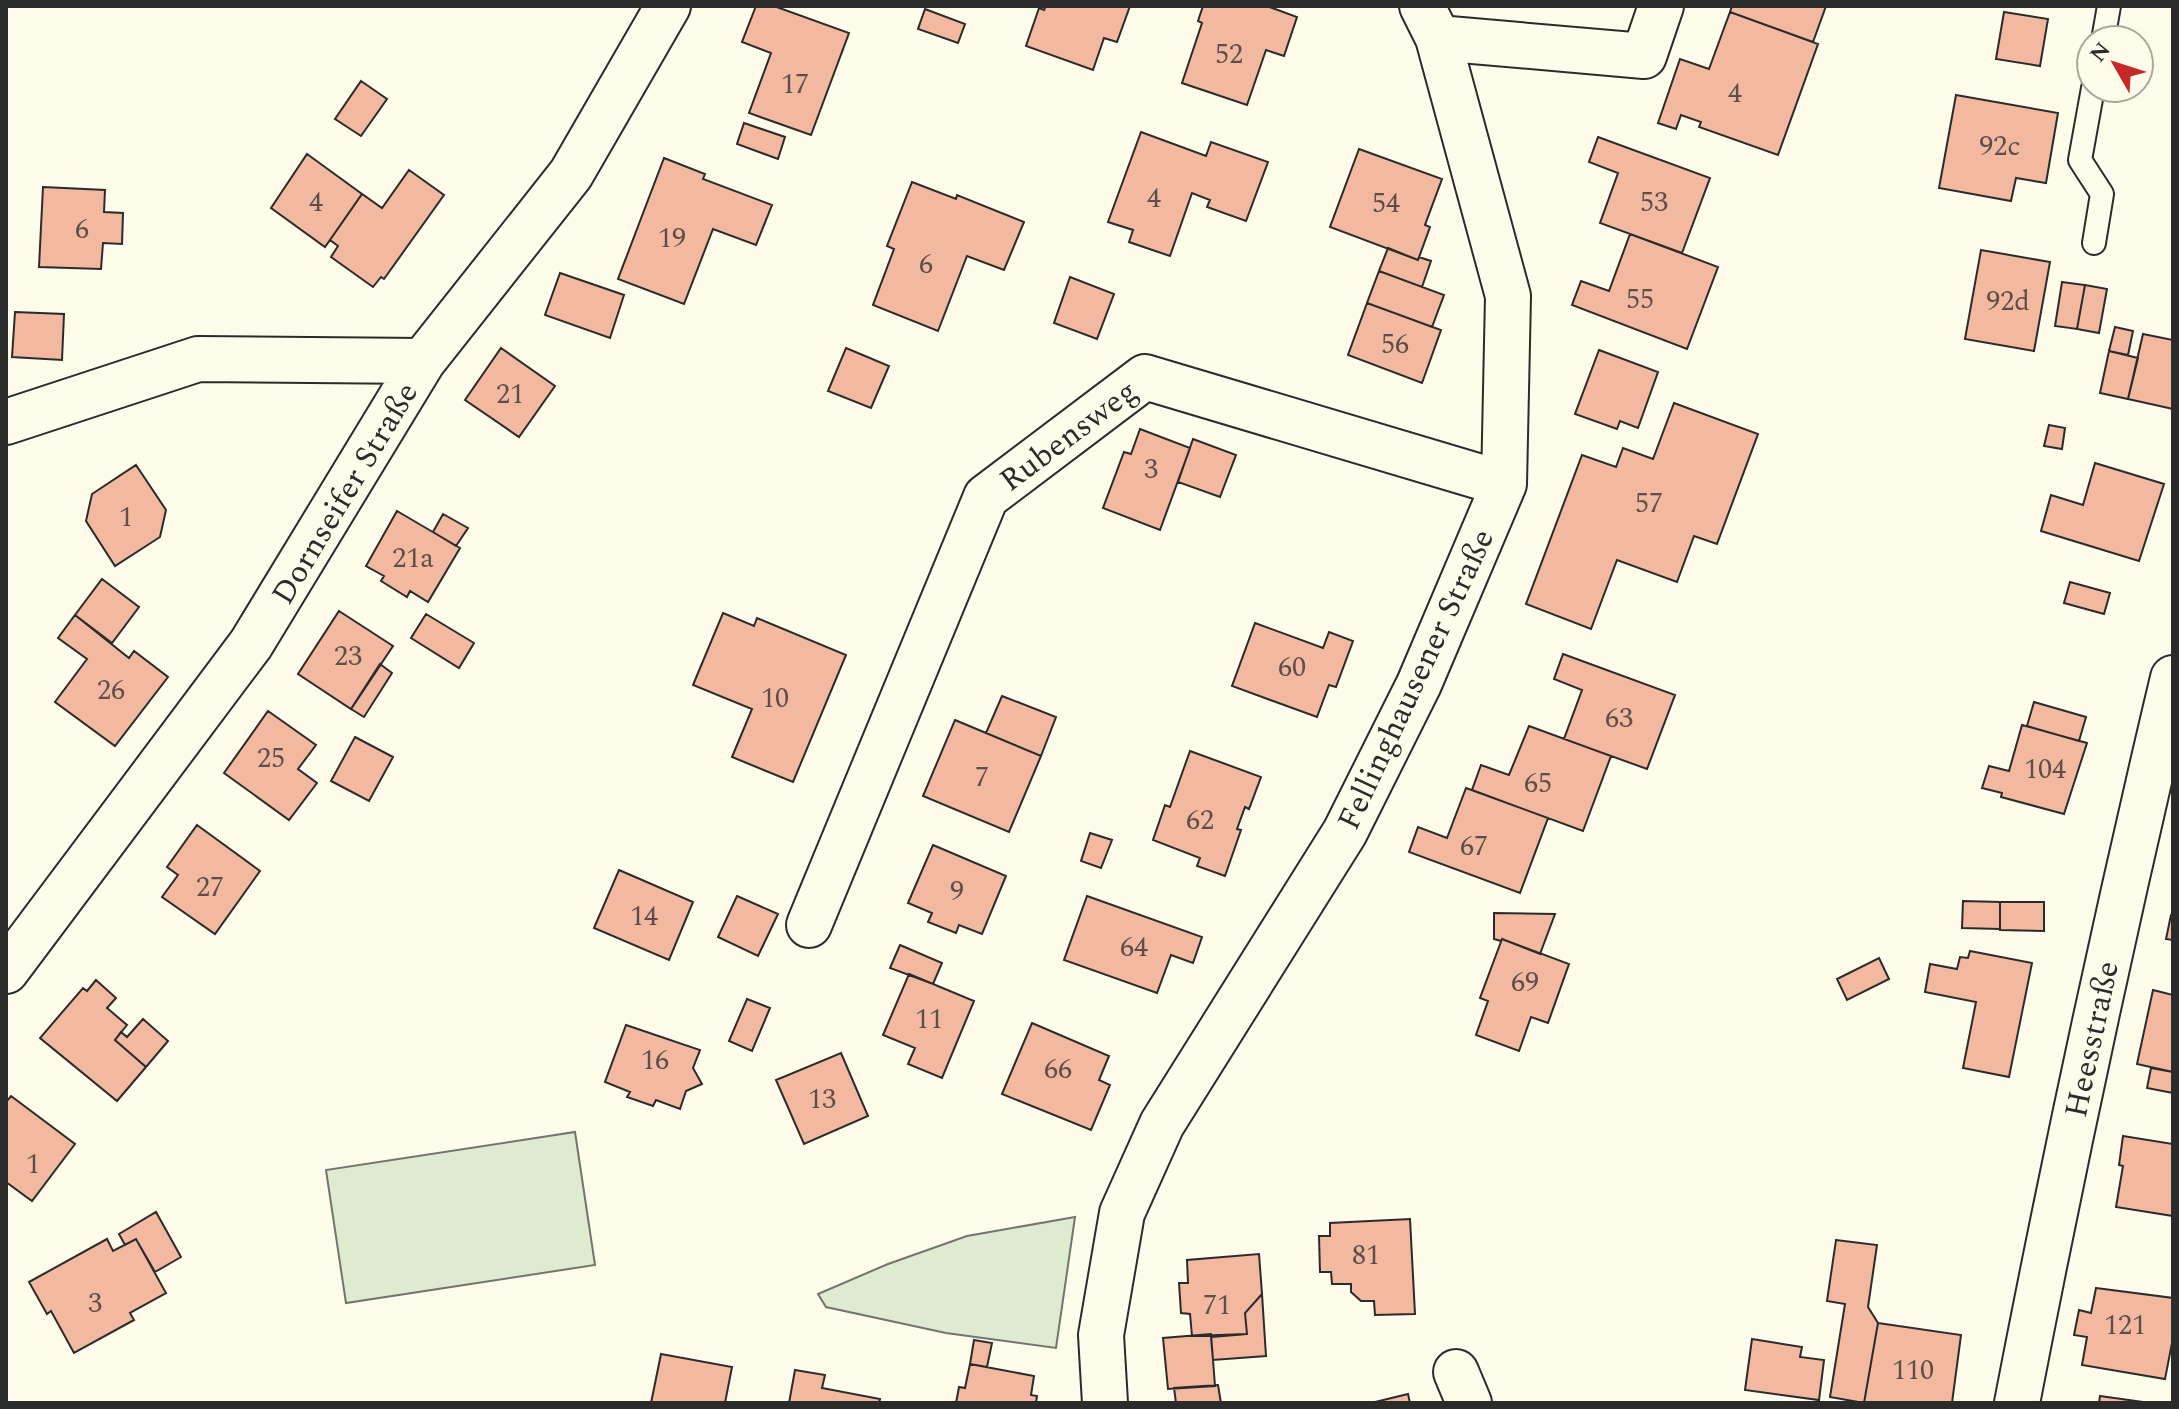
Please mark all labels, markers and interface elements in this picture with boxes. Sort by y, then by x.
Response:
north arrow [2075,24,2155,104]
house number: 52 [1215,33,1243,76]
text: N [2082,35,2119,70]
house number: 17 [781,63,809,106]
house number: 4 [1728,72,1742,115]
house number: 92c [1979,125,2021,168]
house number: 4 [1147,177,1161,220]
house number: 4 [309,181,323,224]
house number: 53 [1640,181,1668,224]
house number: 54 [1372,182,1400,225]
house number: 6 [75,208,89,251]
house number: 19 [658,217,686,260]
house number: 6 [919,243,933,286]
house number: 55 [1626,278,1654,321]
house number: 92d [1986,280,2030,323]
house number: 56 [1381,323,1409,366]
street label: Rubensweg [989,368,1148,505]
street label: Dornseifer Straße [259,373,431,615]
house number: 21 [496,373,524,416]
house number: 3 [1144,448,1158,491]
house number: 57 [1635,482,1663,525]
house number: 1 [119,496,133,539]
street label: Fellinghausener Straße [1325,521,1508,838]
house number: 21a [392,537,434,580]
house number: 23 [334,635,362,678]
house number: 60 [1278,646,1306,689]
house number: 26 [97,669,125,712]
house number: 10 [761,677,789,720]
house number: 63 [1605,697,1633,740]
house number: 25 [257,737,285,780]
house number: 104 [2024,748,2066,791]
house number: 7 [975,756,989,799]
house number: 65 [1524,762,1552,805]
house number: 62 [1186,799,1214,842]
house number: 67 [1460,825,1488,868]
house number: 27 [196,866,224,909]
house number: 9 [950,870,964,913]
house number: 14 [630,895,658,938]
house number: 64 [1120,926,1148,969]
street label: Heesstraße [2052,956,2133,1122]
house number: 69 [1511,961,1539,1004]
house number: 11 [915,998,943,1041]
house number: 16 [641,1039,669,1082]
house number: 66 [1044,1048,1072,1091]
house number: 13 [808,1078,836,1121]
house number: 1 [26,1143,40,1186]
house number: 81 [1352,1234,1380,1277]
house number: 3 [88,1282,102,1325]
house number: 71 [1203,1284,1231,1327]
house number: 121 [2104,1304,2146,1347]
house number: 110 [1892,1349,1934,1392]

